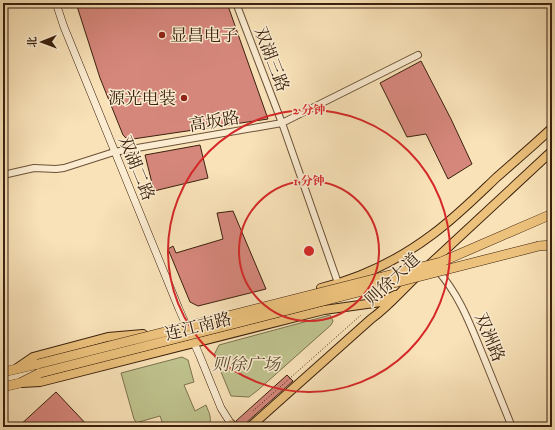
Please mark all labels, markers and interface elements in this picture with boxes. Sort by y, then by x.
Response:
north arrow [22,22,62,62]
street label: 双湖三路 [249,24,294,95]
place label: 显昌电子 [170,25,238,47]
marker: 显昌电子 [157,30,167,40]
text: 北 [26,37,40,48]
place label: 源光电装 [108,88,176,110]
marker: 源光电装 [179,93,189,103]
text: 2 分钟 [293,103,325,118]
street label: 高坂路 [187,107,241,137]
street label: 双湖二路 [113,133,159,204]
text: 1 分钟 [294,174,324,189]
centre of rings [302,244,316,258]
street label: 则徐大道 [360,248,425,311]
street label: 连江南路 [163,308,234,346]
street label: 双洲路 [469,310,509,365]
park label: 则徐广场 [212,354,282,376]

